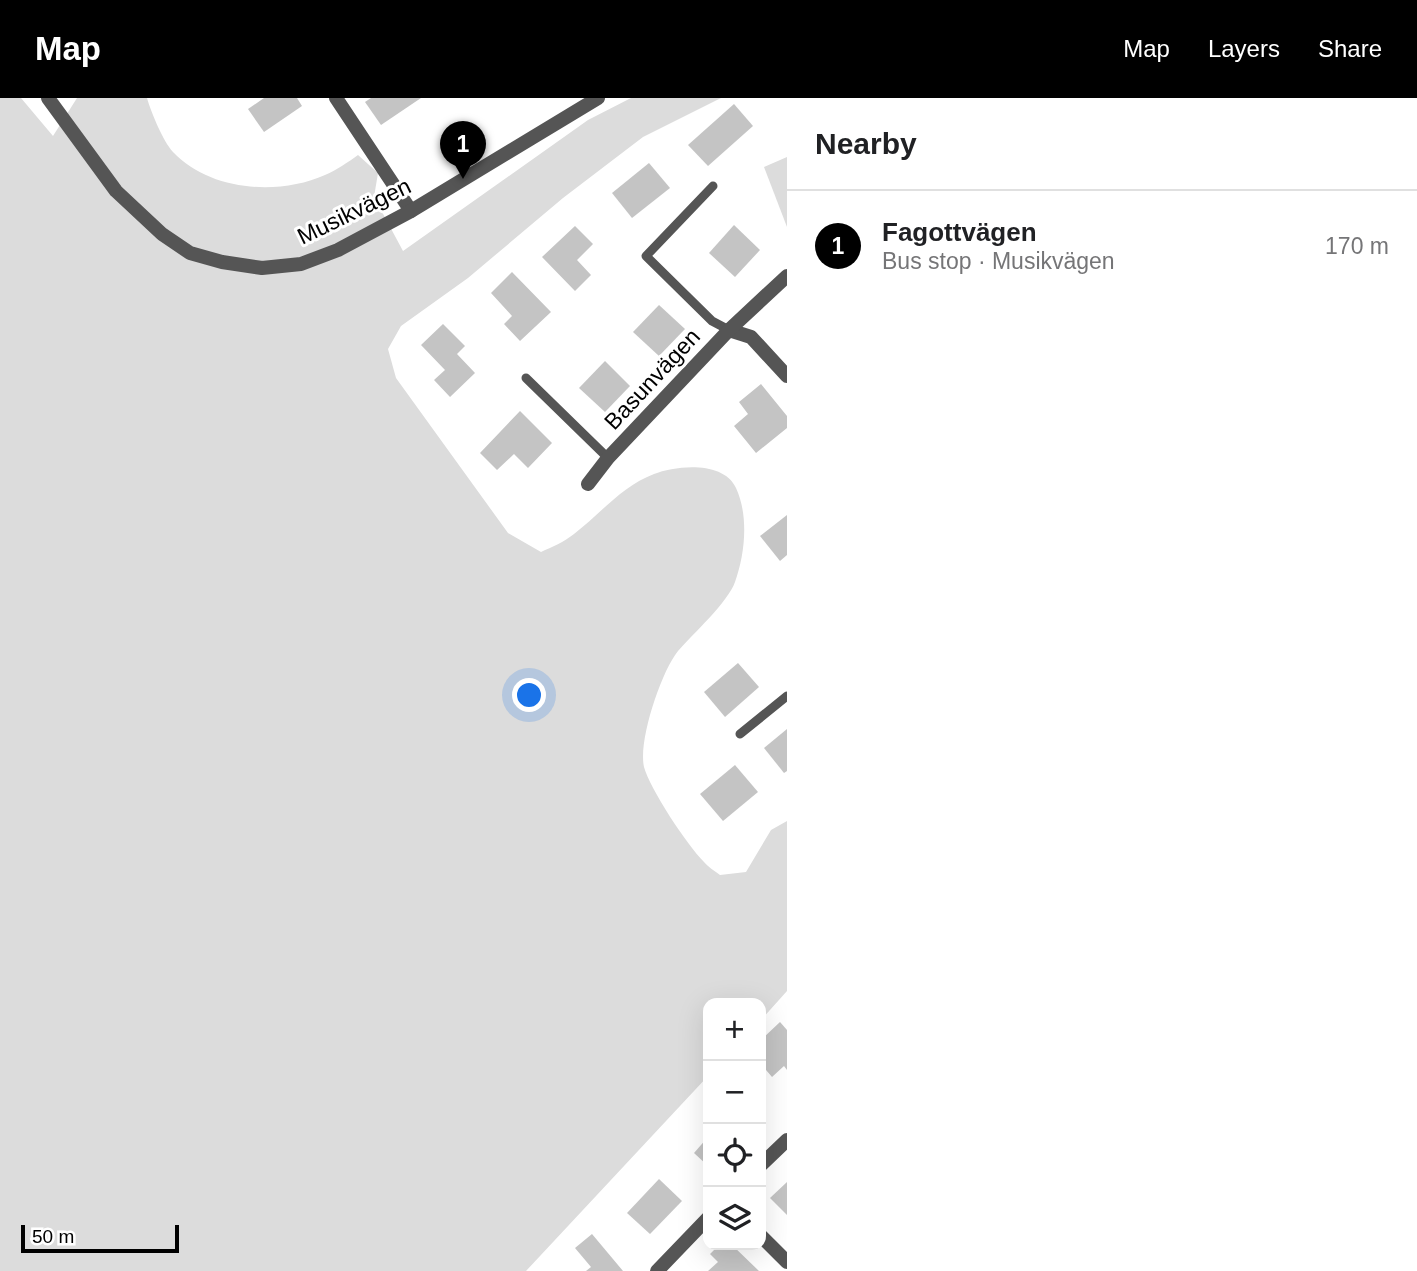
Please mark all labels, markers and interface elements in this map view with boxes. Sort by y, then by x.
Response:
text: Map [35,30,101,67]
text: Map [1123,35,1170,62]
text: Layers [1208,35,1280,62]
text: Share [1318,35,1382,62]
pin: 1 [440,121,486,179]
text: Nearby [815,127,917,160]
street label: Musikvägen [293,172,415,250]
text: Fagottvägen [882,217,1037,247]
text: 1 [832,233,844,259]
text: 170 m [1325,233,1389,259]
text: Bus stop · Musikvägen [882,248,1115,274]
street label: Basunvägen [599,323,705,435]
your location [512,678,546,712]
map controls [703,998,766,1250]
button: + [703,998,766,1061]
button: − [703,1061,766,1124]
button: locate [703,1124,766,1187]
button: layers [703,1187,766,1250]
scale bar [21,1222,178,1254]
text: 50 m [32,1226,74,1247]

